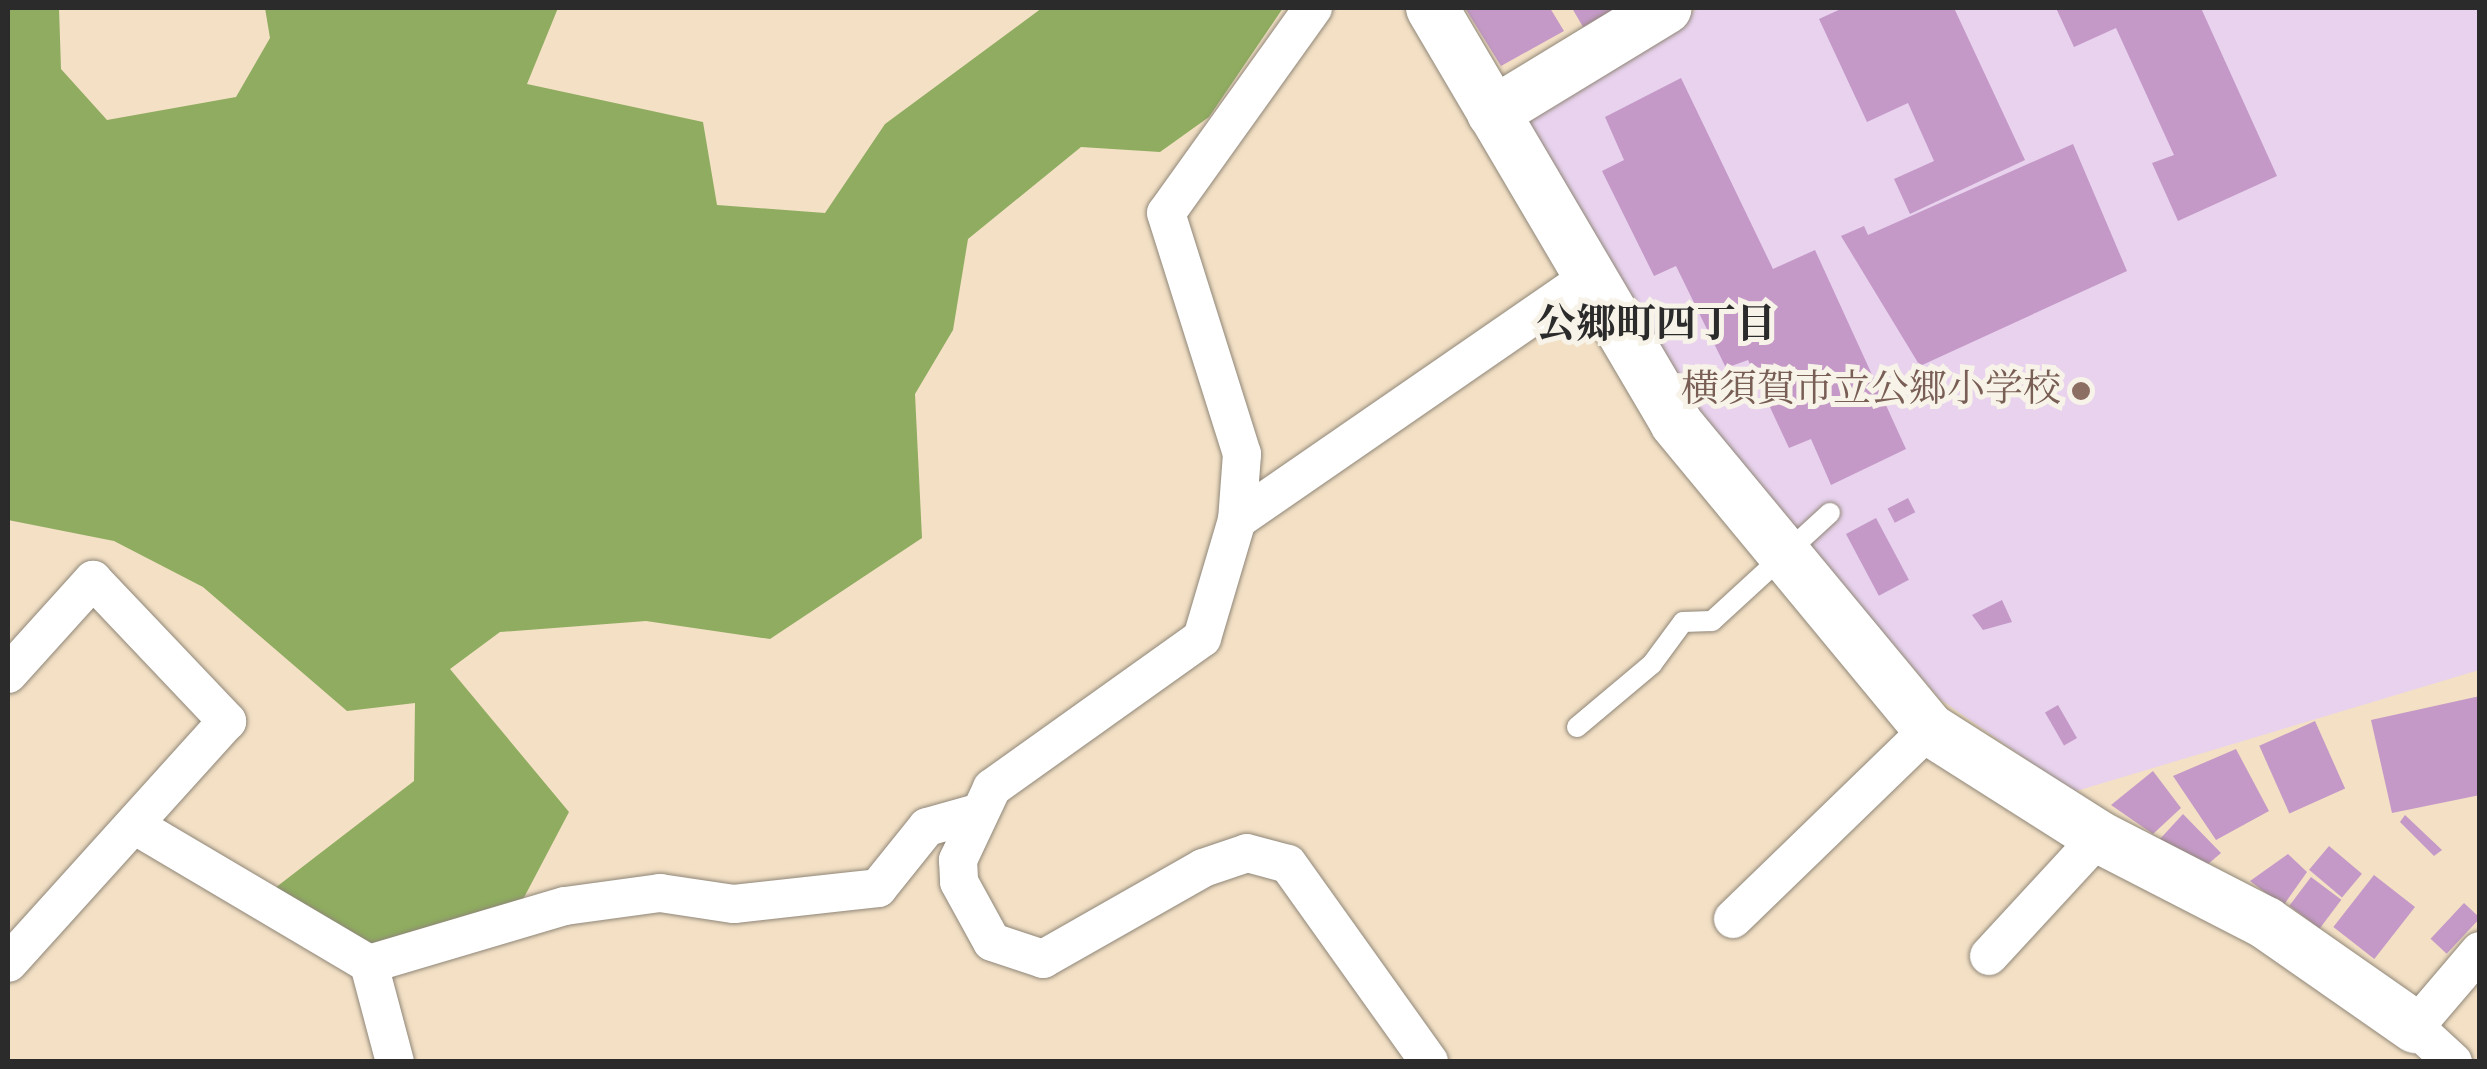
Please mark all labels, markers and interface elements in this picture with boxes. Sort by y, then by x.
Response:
district label: 公郷町四丁目 [1536,302,1776,350]
place label: 横須賀市立公郷小学校 [1681,368,2061,414]
marker: 横須賀市立公郷小学校 [2070,380,2092,402]

